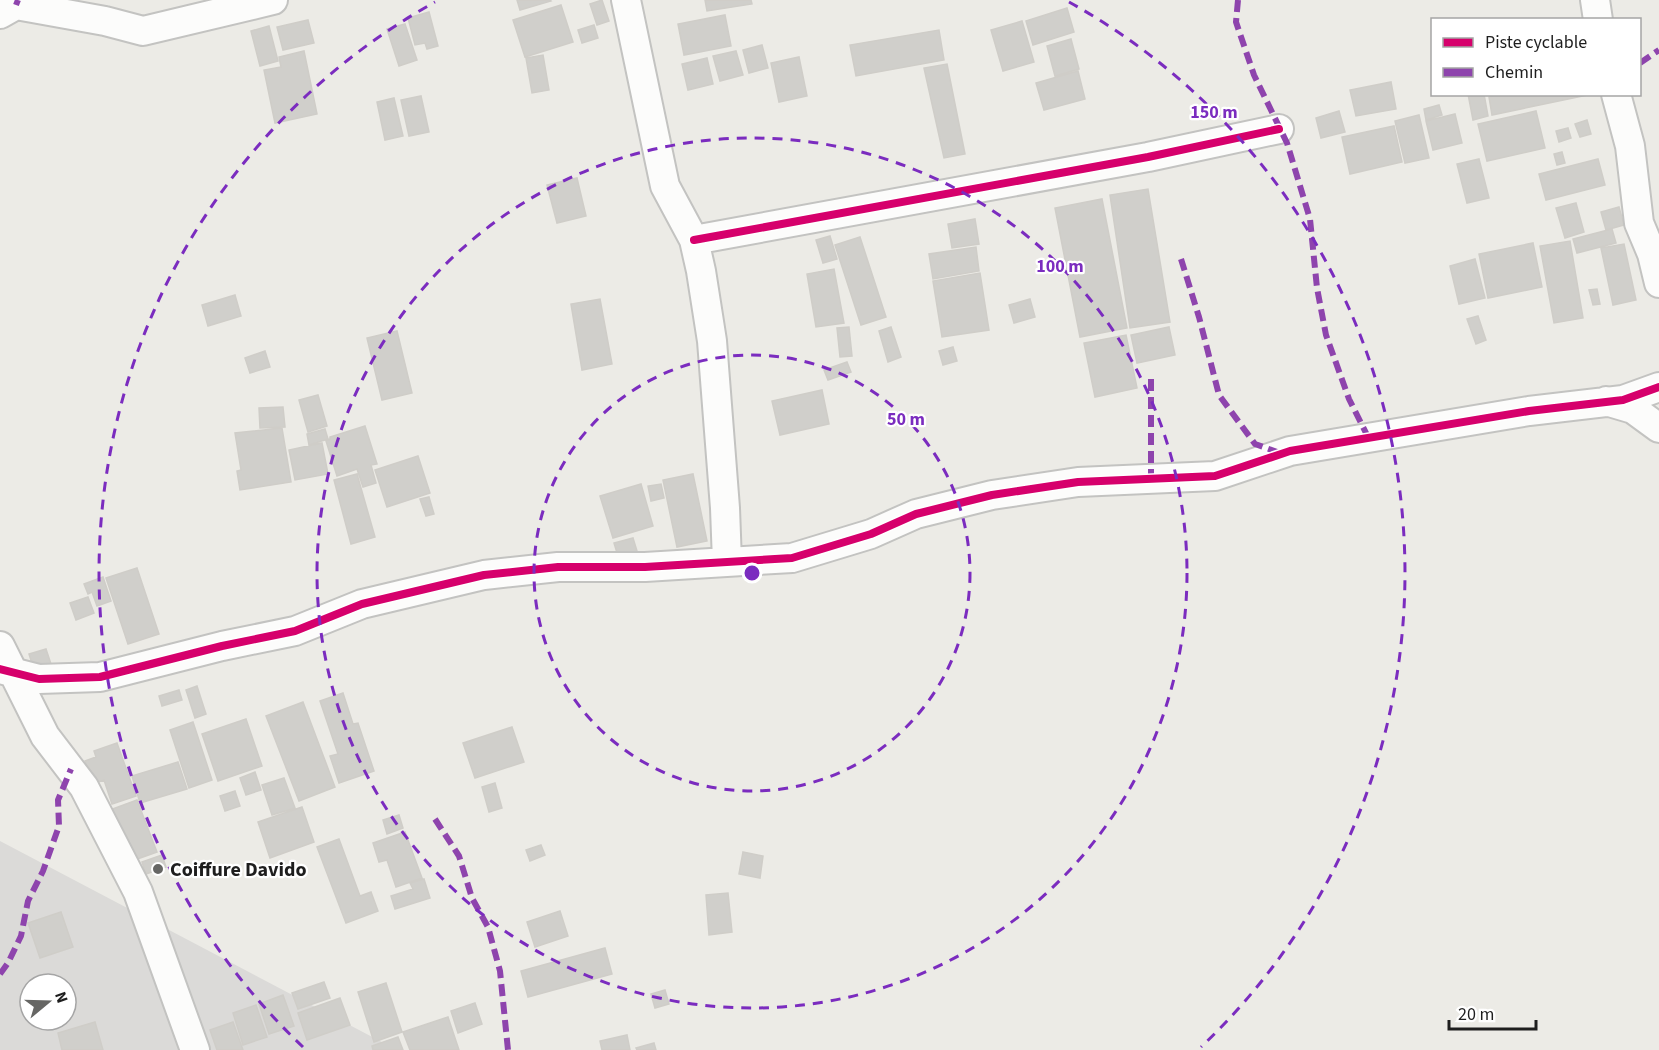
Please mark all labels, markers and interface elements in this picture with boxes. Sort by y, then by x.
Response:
legend [1431,18,1641,96]
text: Piste cyclable [1485,30,1587,55]
text: Chemin [1485,60,1543,85]
text: 150 m [1190,100,1238,125]
text: 100 m [1036,254,1084,279]
text: 50 m [887,407,925,432]
centre of rings [742,563,762,583]
place label: Coiffure Davido [170,856,307,884]
marker: Coiffure Davido [151,862,165,876]
north arrow [18,972,78,1032]
text: N [49,989,73,1006]
scale bar [1449,993,1536,1031]
text: 20 m [1458,1002,1494,1027]

